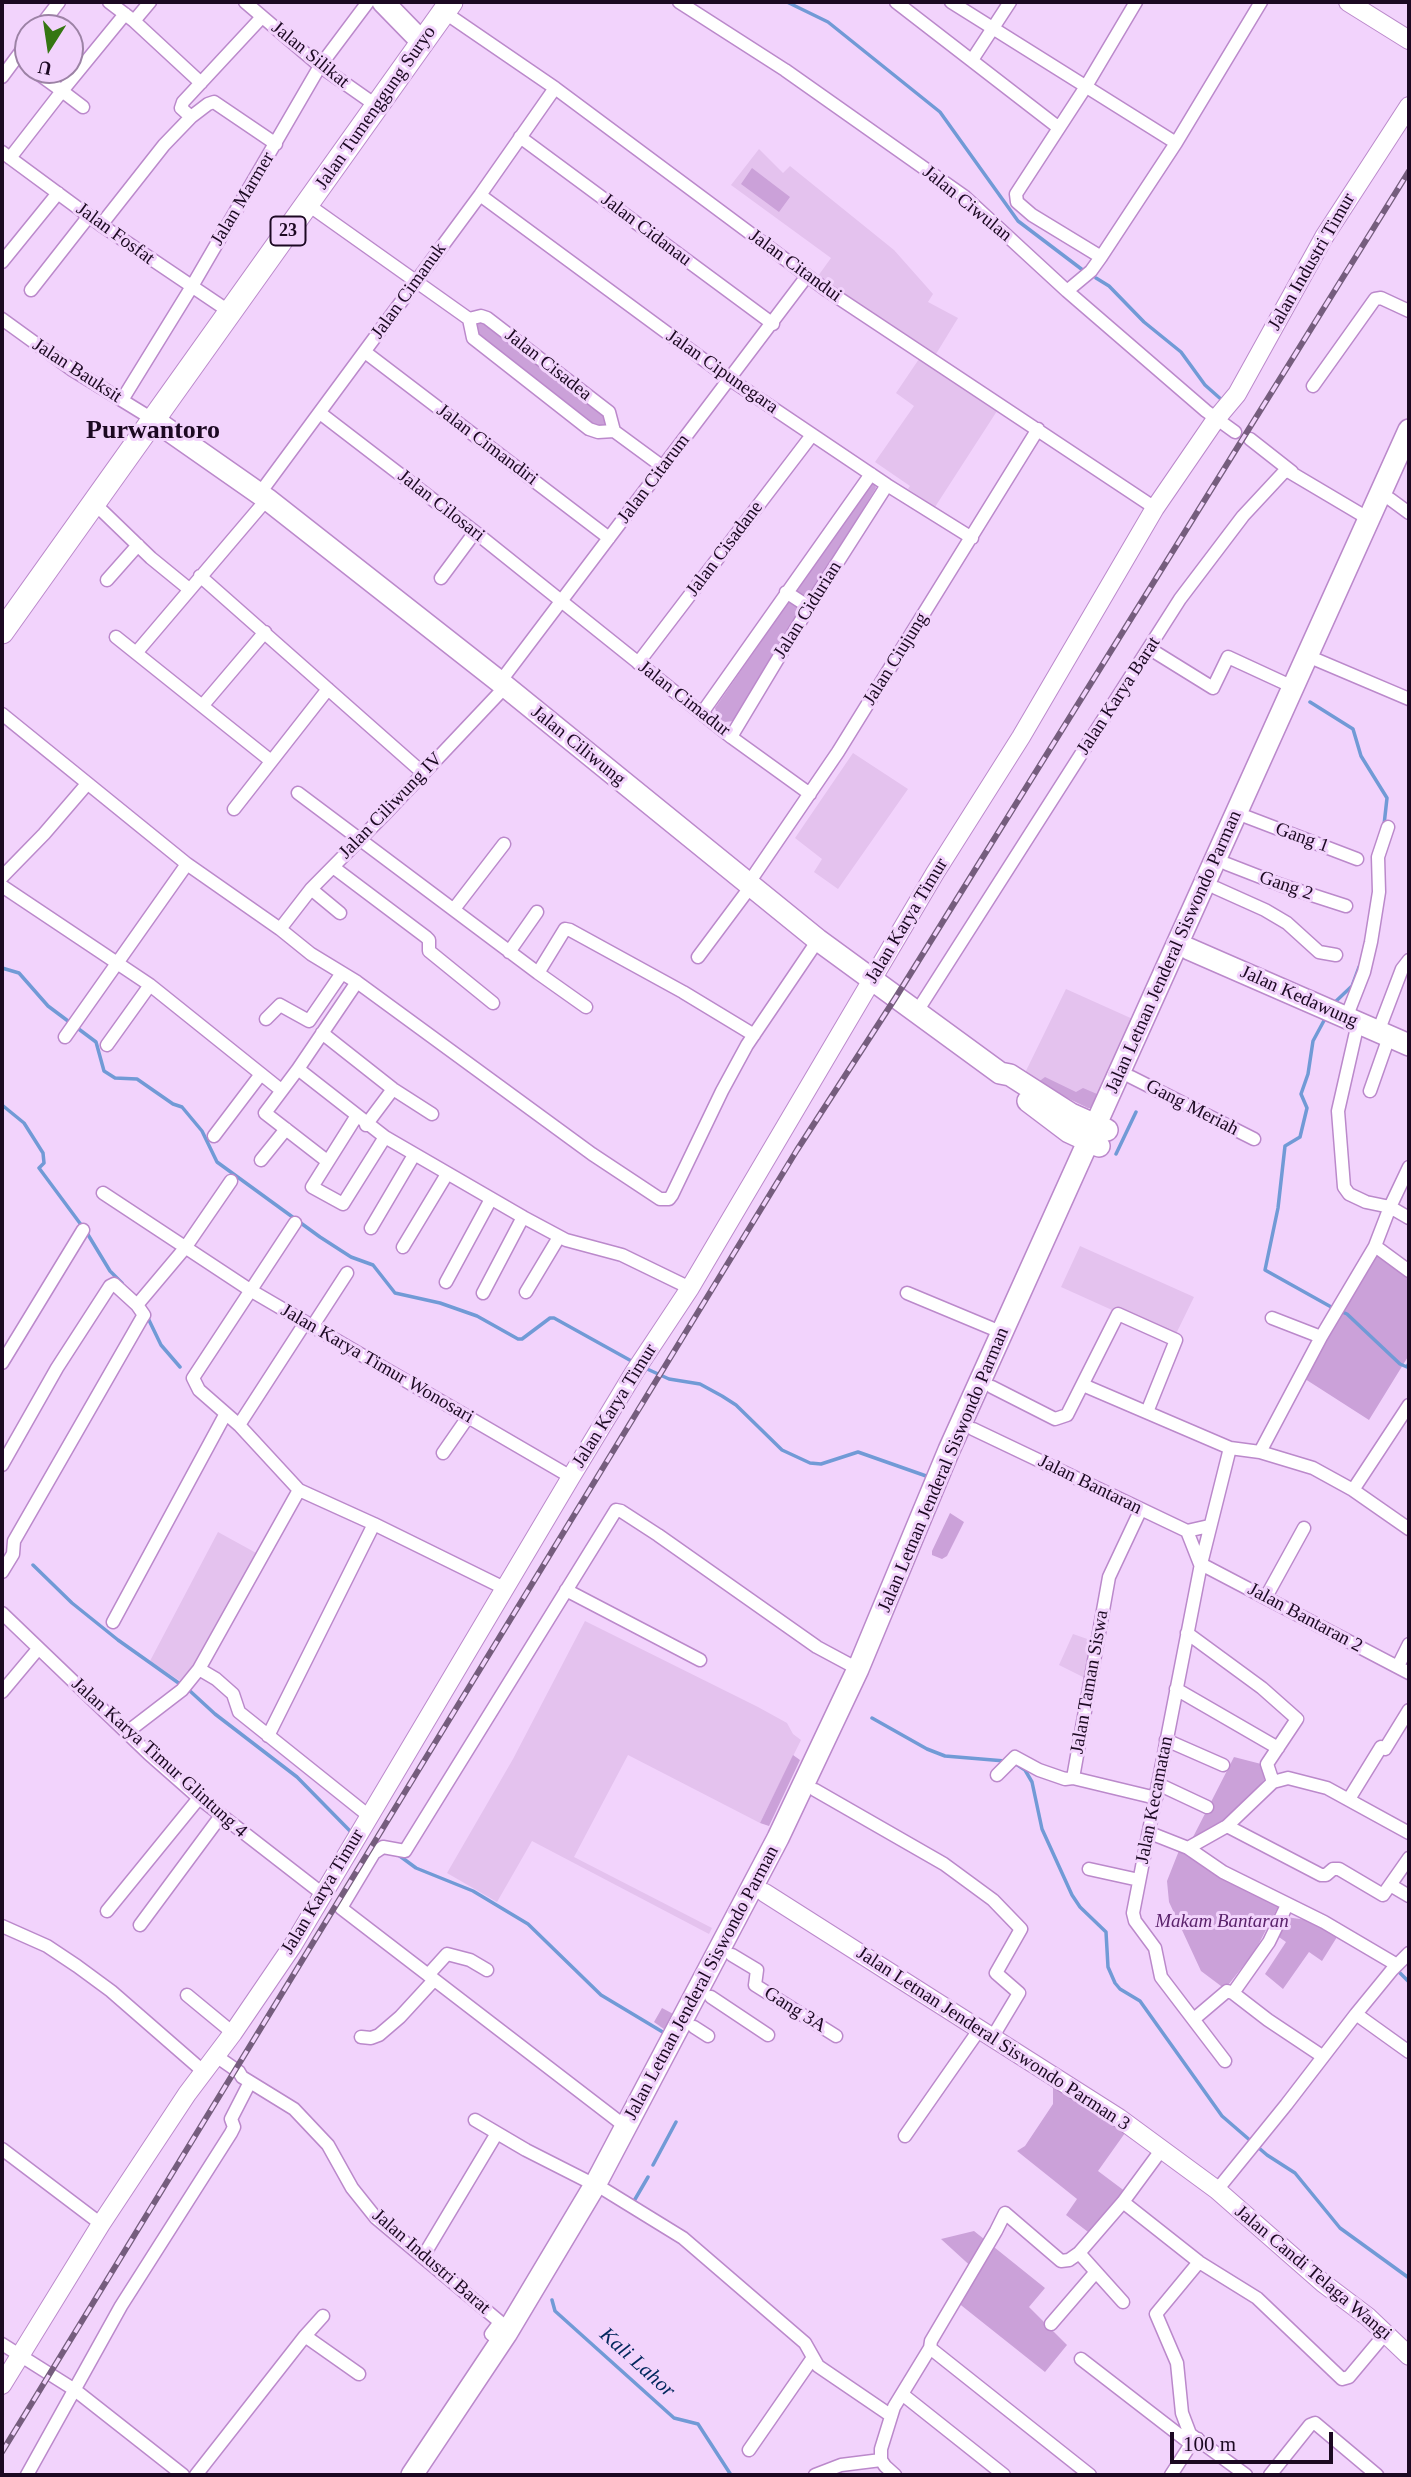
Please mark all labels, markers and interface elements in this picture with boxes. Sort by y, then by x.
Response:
north arrow [14,14,84,84]
street label: Jalan Silikat [267,17,353,93]
street label: Jalan Tumenggung Suryo [311,22,441,194]
text: U [36,56,54,80]
street label: Jalan Marmer [206,148,280,250]
street label: Jalan Ciwulan [918,161,1016,247]
street label: Jalan Cidanau [596,189,696,271]
street label: Jalan Industri Timur [1264,189,1360,335]
street label: Jalan Fosfat [71,198,159,270]
road number: 23 [270,216,306,246]
street label: Jalan Citandui [744,225,846,307]
street label: Jalan Cimanuk [366,238,452,344]
street label: Jalan Cisadea [500,324,596,406]
street label: Jalan Cipunegara [662,325,782,419]
street label: Jalan Bauksit [28,334,126,408]
street label: Jalan Cimandiri [432,400,542,490]
district label: Purwantoro [86,415,220,447]
street label: Jalan Citarum [613,430,695,528]
street label: Jalan Cilosari [393,465,489,547]
street label: Jalan Cisadane [682,497,768,601]
street label: Jalan Cidurian [769,557,847,663]
street label: Jalan Ciujung [859,608,933,710]
street label: Jalan Karya Barat [1072,633,1166,759]
street label: Jalan Cimadur [634,656,734,742]
street label: Jalan Ciliwung [526,701,630,791]
street label: Jalan Ciliwung IV [334,748,448,864]
street label: Jalan Letnan Jenderal Siswondo Parman [1101,807,1247,1097]
street label: Gang 1 [1272,818,1332,858]
street label: Jalan Karya Timur [861,854,953,988]
street label: Gang 2 [1256,866,1316,906]
street label: Jalan Kedawung [1237,961,1361,1033]
street label: Gang Meriah [1142,1075,1242,1141]
street label: Jalan Karya Timur Wonosari [277,1299,477,1429]
street label: Jalan Letnan Jenderal Siswondo Parman [874,1324,1014,1616]
street label: Jalan Karya Timur [568,1340,662,1472]
street label: Jalan Bantaran [1035,1450,1145,1520]
street label: Jalan Bantaran 2 [1244,1578,1366,1658]
street label: Jalan Taman Siswa [1066,1608,1114,1756]
street label: Jalan Karya Timur Glintung 4 [67,1673,251,1843]
street label: Jalan Kecamatan [1131,1734,1179,1866]
street label: Jalan Karya Timur [277,1825,369,1959]
street label: Jalan Letnan Jenderal Siswondo Parman [620,1842,784,2124]
park label: Makam Bantaran [1155,1911,1289,1933]
street label: Jalan Letnan Jenderal Siswondo Parman 3 [852,1942,1134,2136]
street label: Gang 3A [760,1982,830,2038]
street label: Jalan Candi Telaga Wangi [1230,2201,1396,2345]
street label: Jalan Industri Barat [367,2205,495,2319]
water label: Kali Lahor [594,2323,680,2403]
scale bar [1173,2418,1336,2462]
text: 100 m [1183,2432,1236,2456]

